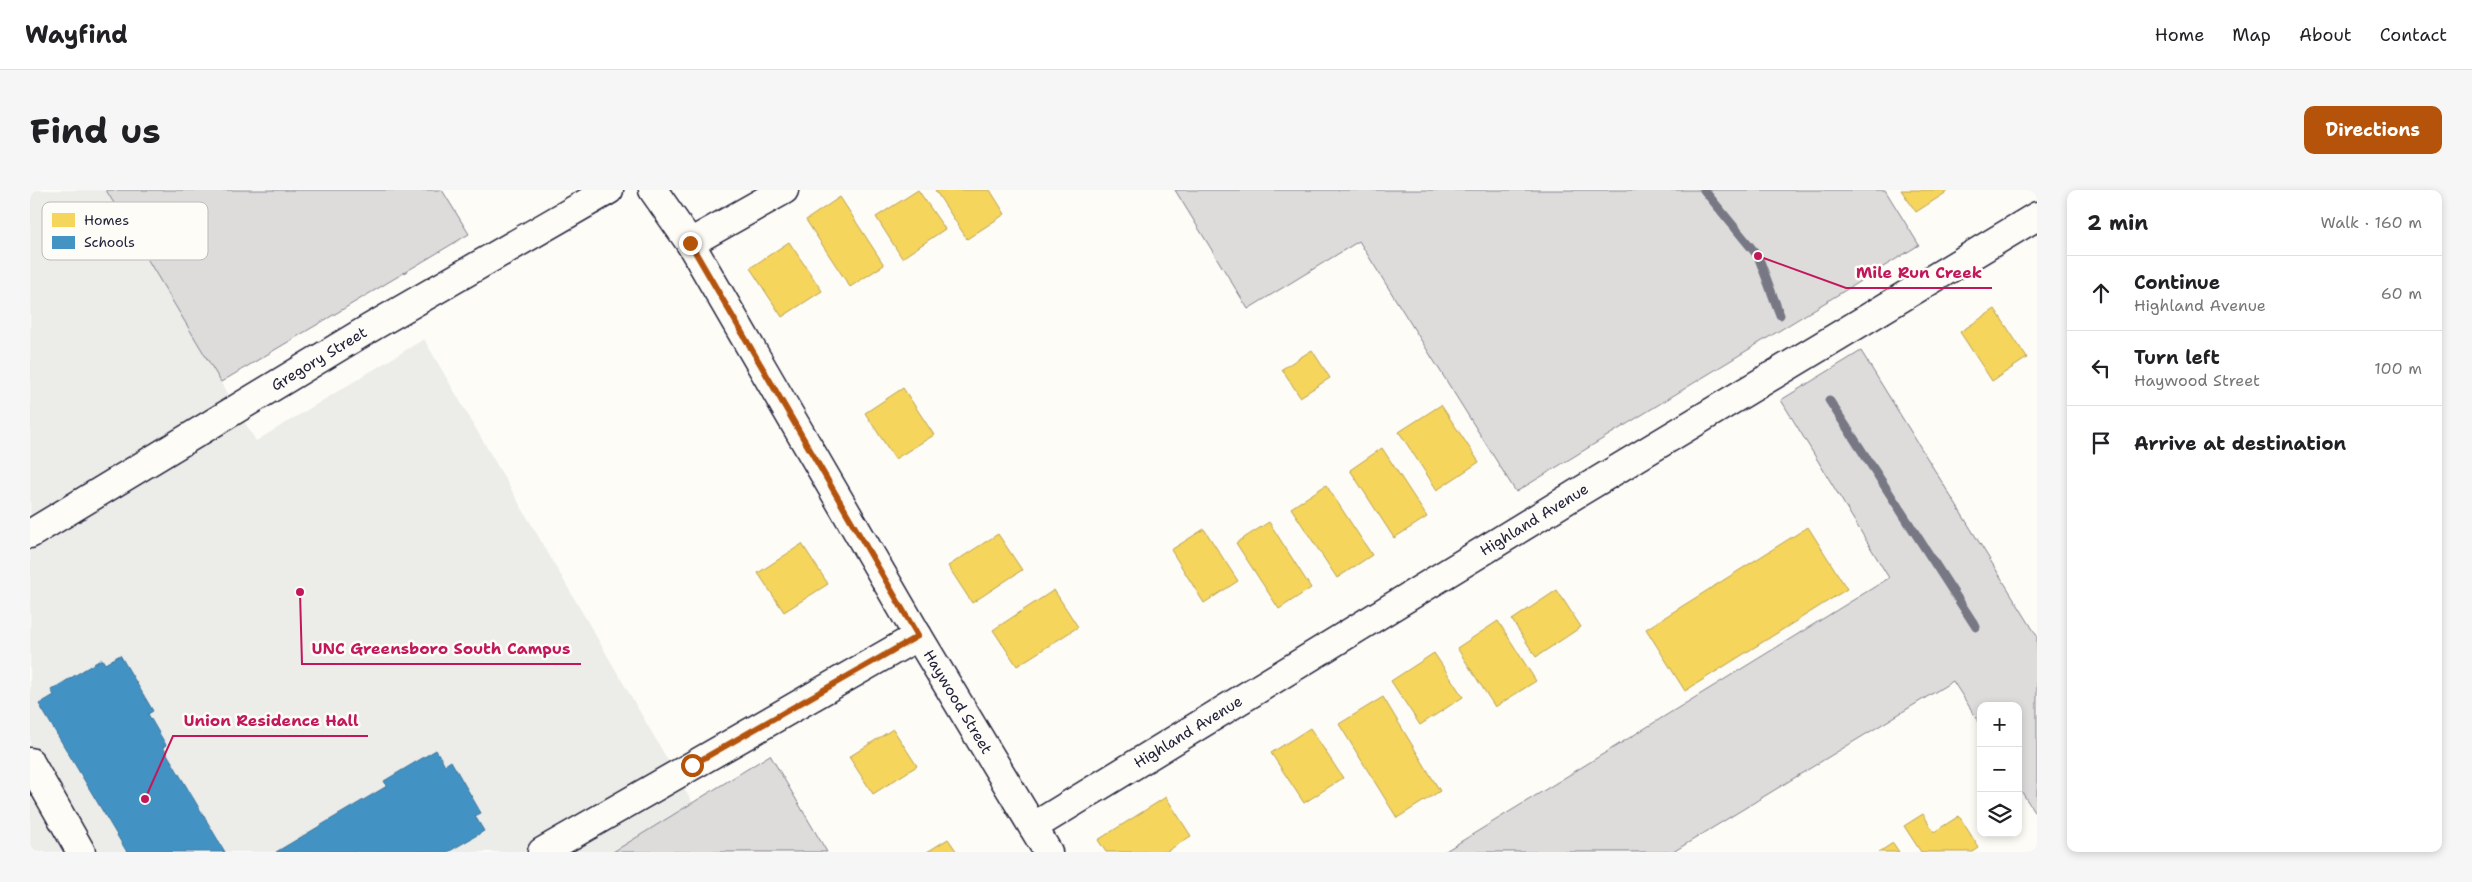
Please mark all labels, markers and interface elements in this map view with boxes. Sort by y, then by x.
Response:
text: Wayfind [25,19,128,51]
text: Home [2155,23,2204,47]
text: Map [2232,23,2271,47]
text: About [2299,23,2352,47]
text: Contact [2380,23,2447,47]
button: Directions [2304,106,2442,154]
text: Find us [30,107,161,154]
legend [42,202,208,260]
text: 2 min [2087,209,2148,237]
text: Homes [84,211,129,229]
text: Walk · 160 m [2321,212,2422,233]
route end [679,232,702,255]
text: Schools [84,233,135,251]
callout: Mile Run Creek [1846,257,1992,288]
text: Mile Run Creek [1856,262,1982,283]
text: Continue [2134,270,2220,295]
icon: ahead [2087,279,2115,307]
text: 60 m [2381,283,2422,304]
text: Highland Avenue [2134,295,2266,316]
street label: Gregory Street [267,322,371,396]
text: Turn left [2134,345,2220,370]
icon: left [2087,354,2115,382]
text: 100 m [2374,358,2422,379]
text: Haywood Street [2134,370,2260,391]
icon: arrive [2087,429,2115,457]
text: Arrive at destination [2134,431,2346,456]
street label: Highland Avenue [1476,479,1592,560]
callout: UNC Greensboro South Campus [302,633,581,664]
text: UNC Greensboro South Campus [312,638,570,659]
street label: Haywood Street [919,646,997,758]
street label: Highland Avenue [1130,691,1246,773]
map controls [1977,702,2022,837]
button: + [1977,702,2022,747]
callout: Union Residence Hall [173,705,368,736]
text: Union Residence Hall [184,710,359,731]
button: − [1977,747,2022,792]
route start [681,754,704,777]
button: layers [1977,792,2022,837]

